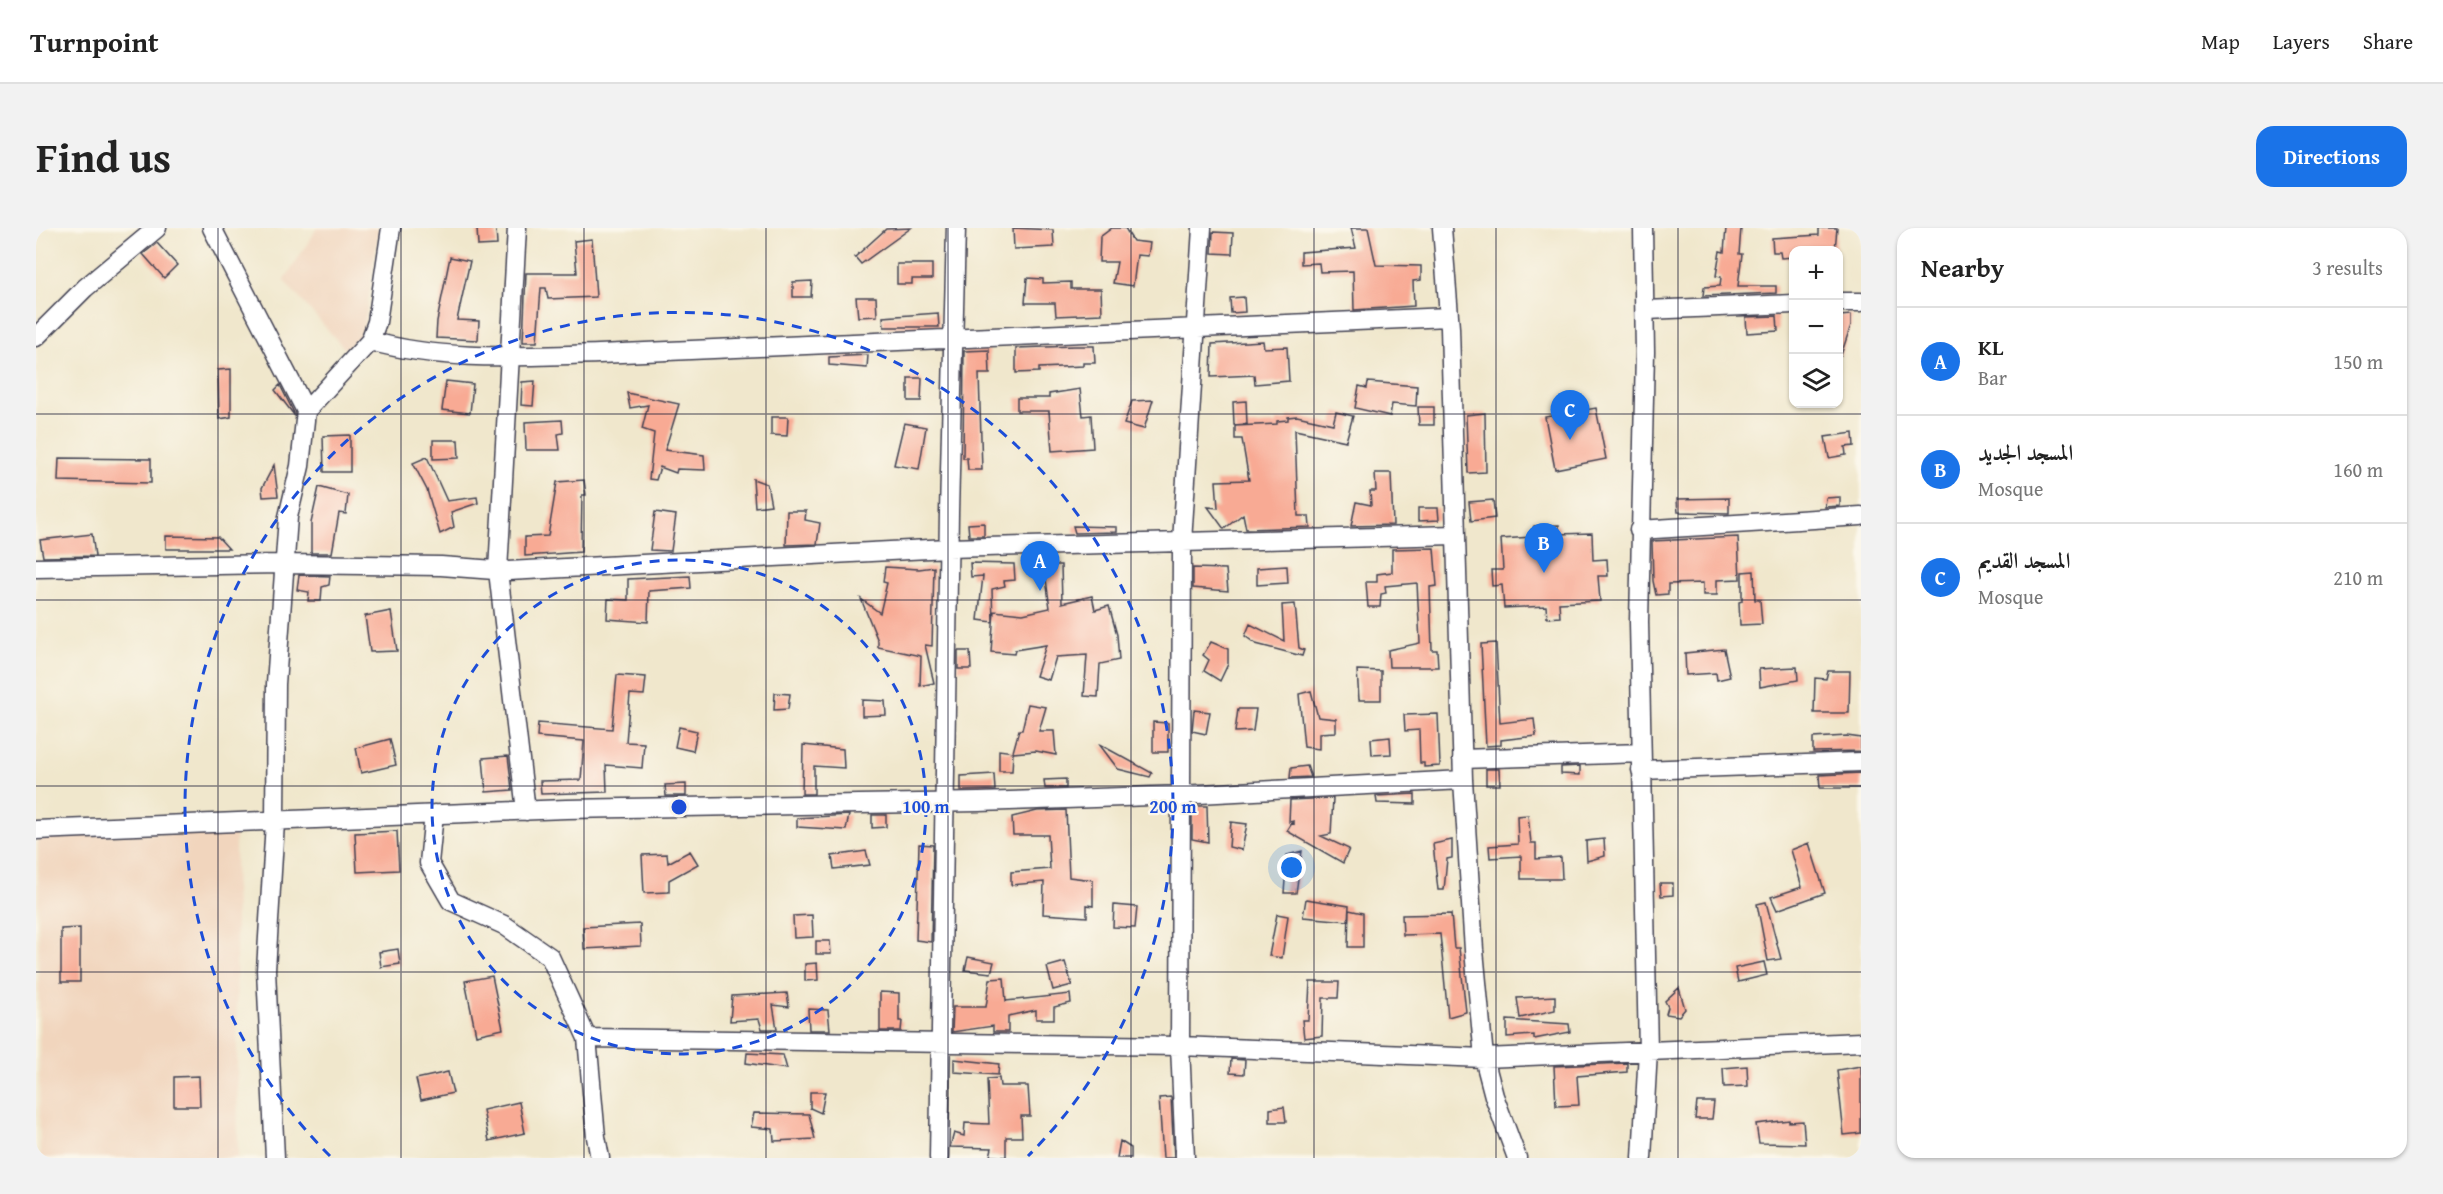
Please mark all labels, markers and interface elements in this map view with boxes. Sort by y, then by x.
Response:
text: Turnpoint [30,21,159,62]
text: Map [2201,26,2240,57]
text: Layers [2273,26,2330,57]
text: Share [2363,26,2413,57]
text: Find us [36,126,171,187]
button: Directions [2256,126,2407,187]
map controls [1789,246,1843,408]
button: + [1789,246,1843,300]
text: Nearby [1921,248,2004,287]
text: 3 results [2312,253,2383,282]
button: − [1789,300,1843,354]
text: KL [1978,331,2003,363]
text: A [1934,347,1947,376]
text: 150 m [2333,347,2383,376]
button: layers [1789,354,1843,408]
text: Bar [1978,363,2007,392]
pin: C [1550,390,1589,440]
text: المسجد الجديد [1978,436,2073,468]
text: B [1934,455,1947,484]
text: 160 m [2333,455,2383,484]
text: Mosque [1978,474,2043,503]
pin: B [1524,524,1564,573]
pin: A [1020,542,1060,591]
text: المسجد القديم [1978,544,2070,576]
text: C [1935,563,1946,592]
text: 210 m [2333,563,2383,592]
text: Mosque [1978,582,2043,611]
text: 100 m [902,793,950,820]
text: 200 m [1149,793,1197,820]
centre of rings [669,797,689,817]
your location [1277,853,1306,882]

